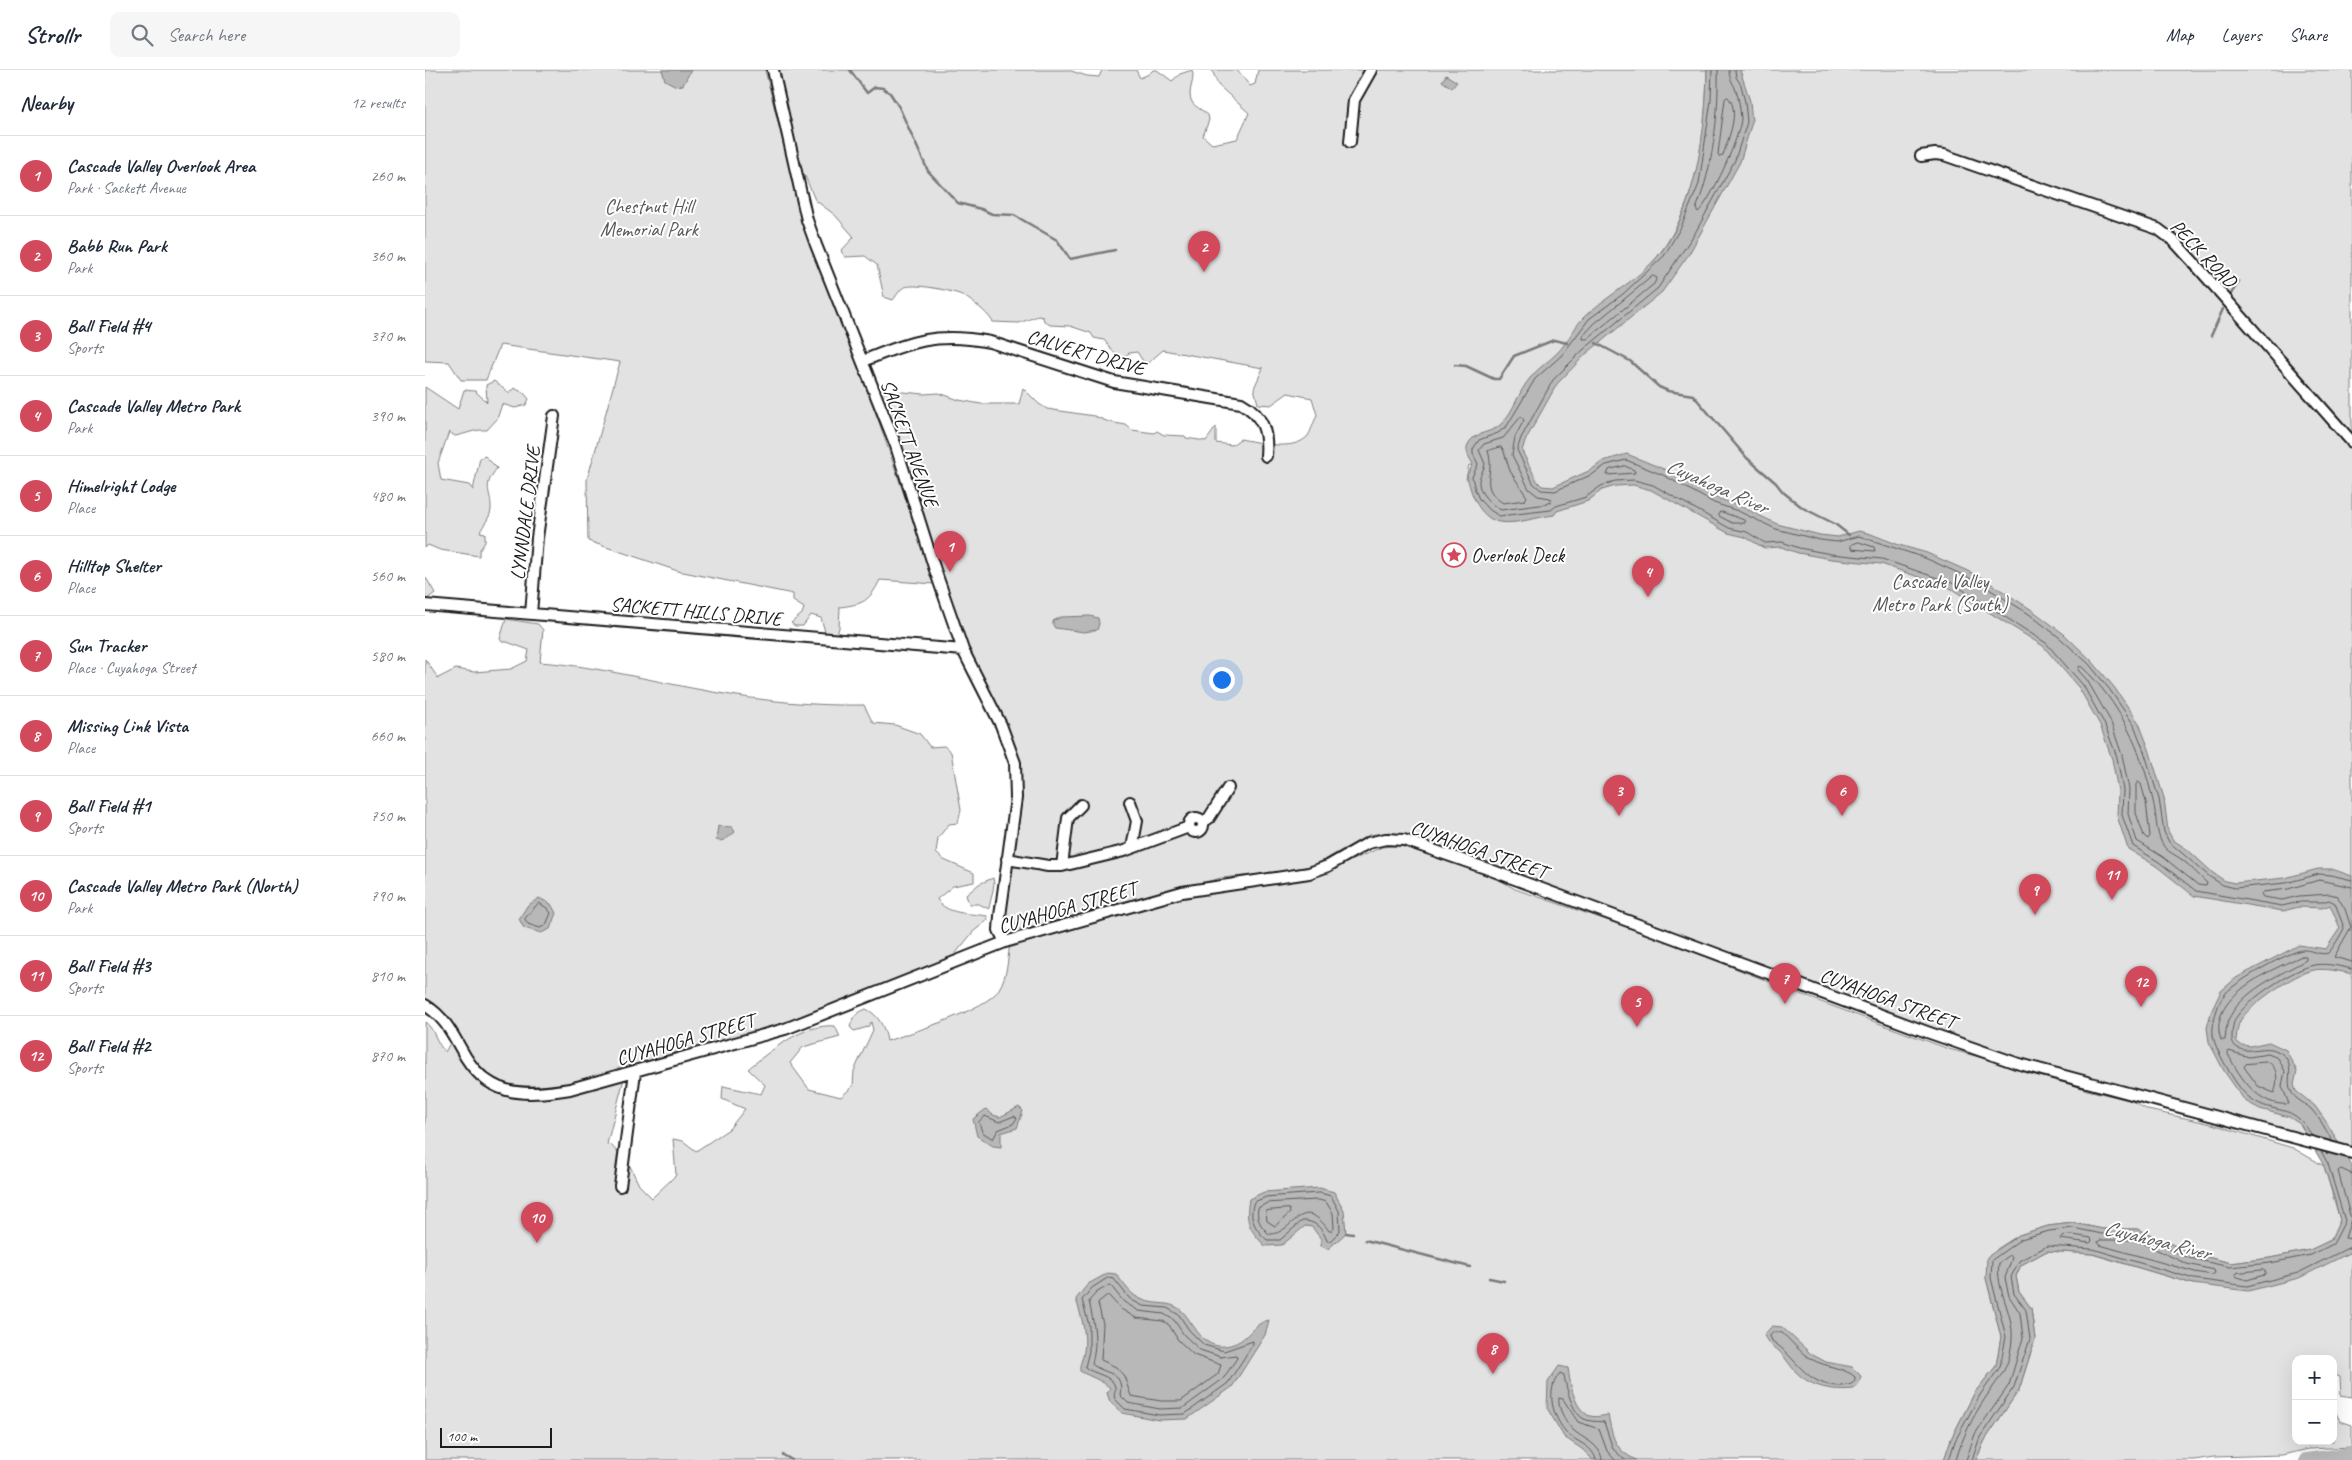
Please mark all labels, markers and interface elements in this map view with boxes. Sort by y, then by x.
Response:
search box [110,12,460,57]
text: Strollr [25,20,80,50]
icon: search [128,21,156,49]
text: Search here [168,23,245,47]
text: Map [2166,24,2194,46]
text: Layers [2222,24,2261,46]
text: Share [2289,24,2327,46]
text: Nearby [20,90,73,116]
text: 12 results [351,93,405,113]
text: Cascade Valley Overlook Area [67,154,255,178]
text: 1 [32,166,40,186]
text: 260 m [371,166,405,186]
text: Park · Sackett Avenue [67,178,186,198]
park label: Chestnut Hill Memorial Park [600,194,700,242]
street label: PECK ROAD [2165,214,2243,294]
pin: 2 [1188,231,1220,272]
text: Babb Run Park [67,234,167,258]
text: 2 [32,246,40,266]
text: 360 m [371,246,405,266]
text: Park [67,258,92,278]
text: Ball Field #4 [67,314,151,338]
street label: CALVERT DRIVE [1024,324,1150,382]
text: 3 [32,326,40,346]
text: 370 m [371,326,405,346]
text: Sports [67,338,103,358]
street label: SACKETT AVENUE [875,376,945,513]
text: Cascade Valley Metro Park [67,394,240,418]
text: 4 [32,406,40,426]
text: 390 m [371,406,405,426]
text: Park [67,418,92,438]
street label: LYNNDALE DRIVE [505,442,546,581]
water label: Cuyahoga River [1662,452,1775,521]
text: Himelright Lodge [67,474,175,498]
text: 5 [33,486,39,506]
text: 480 m [371,486,405,506]
text: Place [67,498,95,518]
pin: 1 [934,531,966,572]
place icon: Overlook Deck [1441,542,1467,568]
place label: Overlook Deck [1471,543,1566,568]
text: Hilltop Shelter [67,554,161,578]
pin: 4 [1632,556,1664,597]
text: 6 [32,566,40,586]
text: 560 m [371,566,405,586]
park label: Cascade Valley Metro Park (South) [1872,569,2009,617]
text: Place [67,578,95,598]
street label: SACKETT HILLS DRIVE [609,592,786,632]
text: Sun Tracker [67,634,146,658]
text: 7 [32,646,40,666]
text: 580 m [371,646,405,666]
text: Place · Cuyahoga Street [67,658,195,678]
your location [1209,667,1235,693]
text: Missing Link Vista [67,714,188,738]
text: 8 [32,726,40,746]
text: 660 m [371,726,405,746]
text: Place [67,738,95,758]
pin: 3 [1603,775,1635,816]
pin: 6 [1826,775,1858,816]
text: Ball Field #1 [67,794,151,818]
text: 9 [32,806,40,826]
text: 750 m [371,806,405,826]
street label: CUYAHOGA STREET [1408,815,1555,886]
text: Sports [67,818,103,838]
pin: 11 [2096,859,2128,900]
text: Cascade Valley Metro Park (North) [67,874,298,898]
pin: 9 [2019,874,2051,915]
street label: CUYAHOGA STREET [995,875,1144,939]
text: 10 [29,886,43,906]
text: 790 m [371,886,405,906]
text: Park [67,898,92,918]
text: Ball Field #3 [67,954,151,978]
street label: CUYAHOGA STREET [1817,962,1963,1036]
pin: 7 [1769,963,1801,1004]
text: 11 [29,966,43,986]
text: 810 m [371,966,405,986]
pin: 12 [2125,966,2157,1007]
text: Sports [67,978,103,998]
pin: 5 [1621,986,1653,1027]
street label: CUYAHOGA STREET [613,1007,762,1071]
text: Ball Field #2 [67,1034,151,1058]
text: 12 [29,1046,43,1066]
text: 870 m [371,1046,405,1066]
text: Sports [67,1058,103,1078]
pin: 10 [521,1202,553,1243]
water label: Cuyahoga River [2101,1214,2216,1267]
pin: 8 [1477,1333,1509,1374]
map controls [2292,1355,2337,1445]
button: + [2292,1355,2337,1400]
button: − [2292,1400,2337,1445]
scale bar [440,1425,553,1448]
text: 100 m [447,1428,477,1445]

